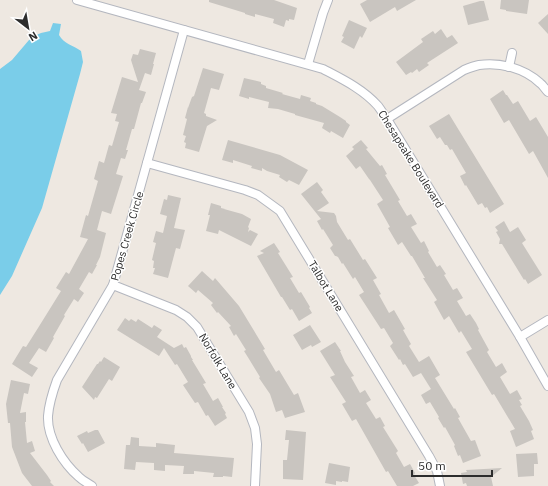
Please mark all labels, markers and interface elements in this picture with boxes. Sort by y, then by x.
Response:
north arrow [8,8,48,48]
text: N [26,29,40,45]
street label: Chesapeake Boulevard [375,107,447,211]
street label: Popes Creek Circle [108,190,146,282]
street label: Talbot Lane [305,258,347,314]
street label: Norfolk Lane [196,331,240,391]
scale bar [412,452,492,478]
text: 50 m [418,458,446,473]

